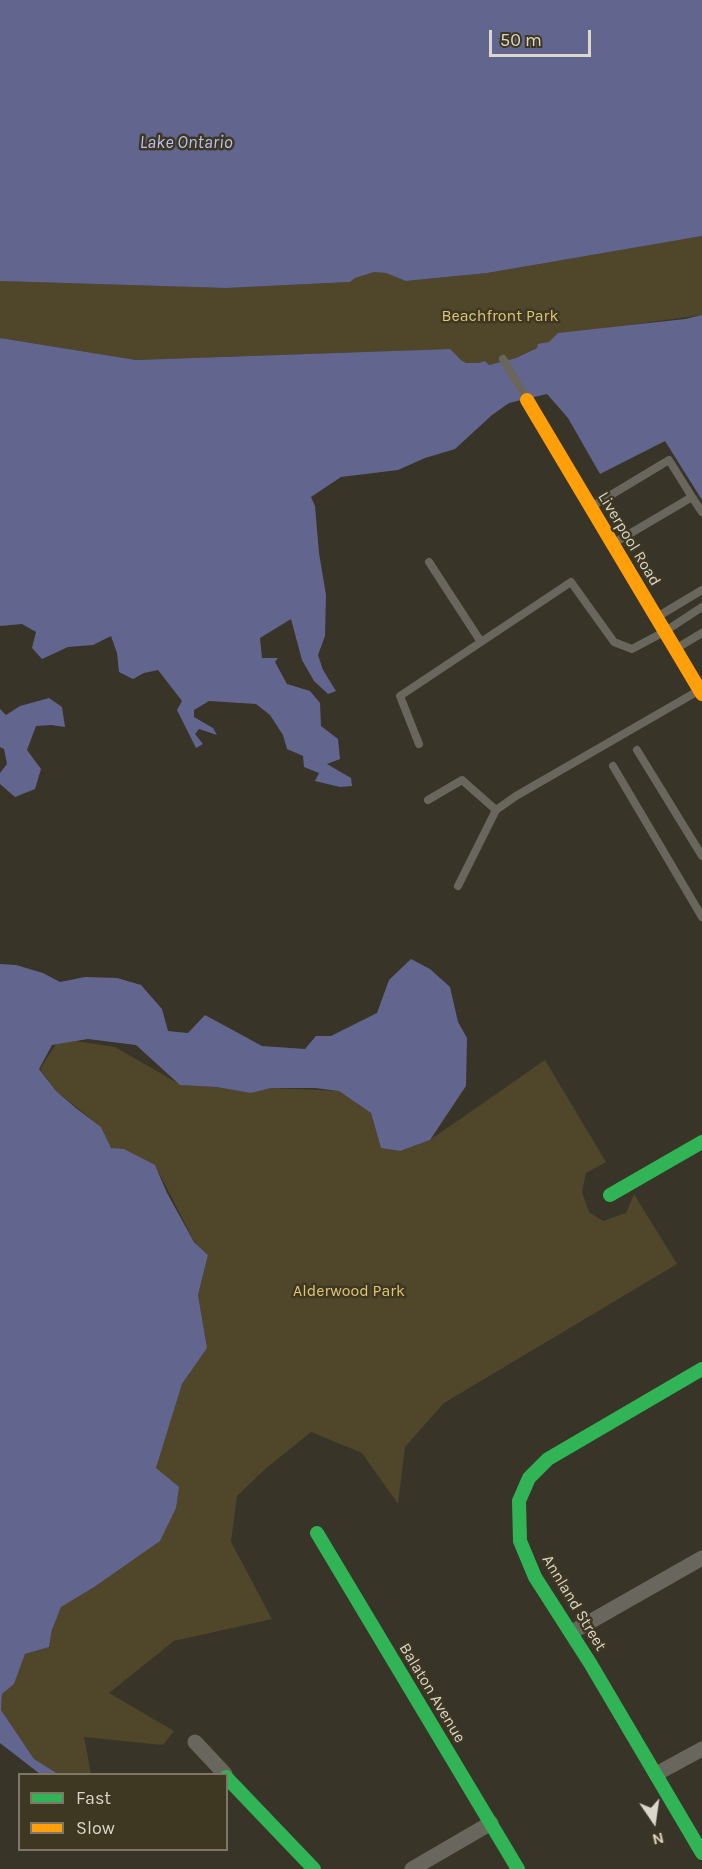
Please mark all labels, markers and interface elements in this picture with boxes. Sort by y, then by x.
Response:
scale bar [492,18,594,56]
text: 50 m [500,29,542,51]
water label: Lake Ontario [139,132,233,154]
park label: Beachfront Park [442,306,558,326]
street label: Liverpool Road [593,489,665,589]
park label: Alderwood Park [293,1281,405,1301]
street label: Annland Street [538,1551,610,1655]
street label: Balaton Avenue [395,1640,469,1746]
legend [18,1773,228,1851]
text: Fast [76,1787,111,1809]
north arrow [624,1791,684,1851]
text: Slow [76,1817,115,1839]
text: N [650,1828,666,1850]

